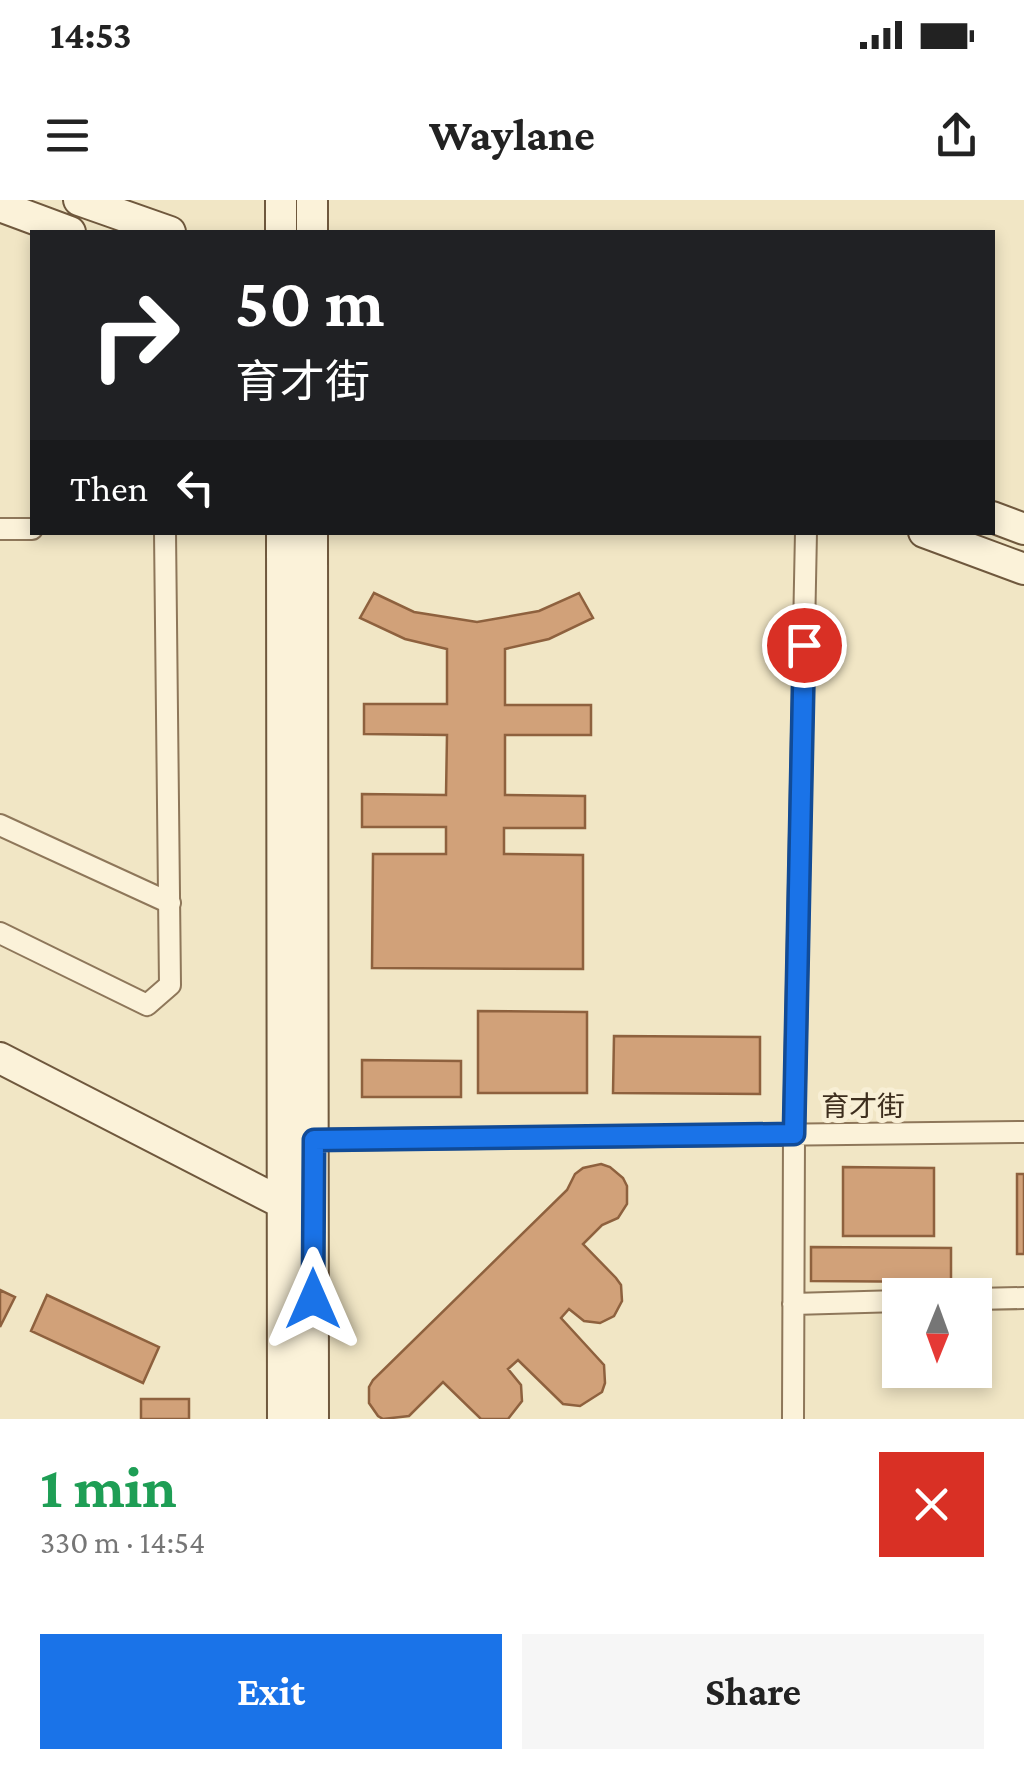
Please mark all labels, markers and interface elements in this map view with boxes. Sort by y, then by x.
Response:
text: 14:53 [50,14,132,56]
icon: menu [40,108,95,163]
icon: share [929,108,984,163]
text: Waylane [429,110,595,160]
text: 50 m [235,263,385,341]
icon: right [70,270,200,400]
text: 育才街 [235,357,370,407]
icon: left [168,460,223,515]
text: Then [70,467,148,509]
pin [762,603,847,688]
icon: arrive [777,618,832,673]
street label: 育才街 [821,1091,905,1122]
position arrow [261,1247,365,1351]
north arrow [882,1278,992,1388]
map controls [882,1278,992,1388]
button: close [879,1452,984,1557]
text: 1 min [40,1453,177,1520]
text: 330 m · 14:54 [40,1524,205,1560]
button: Exit [40,1634,502,1749]
button: Share [522,1634,984,1749]

